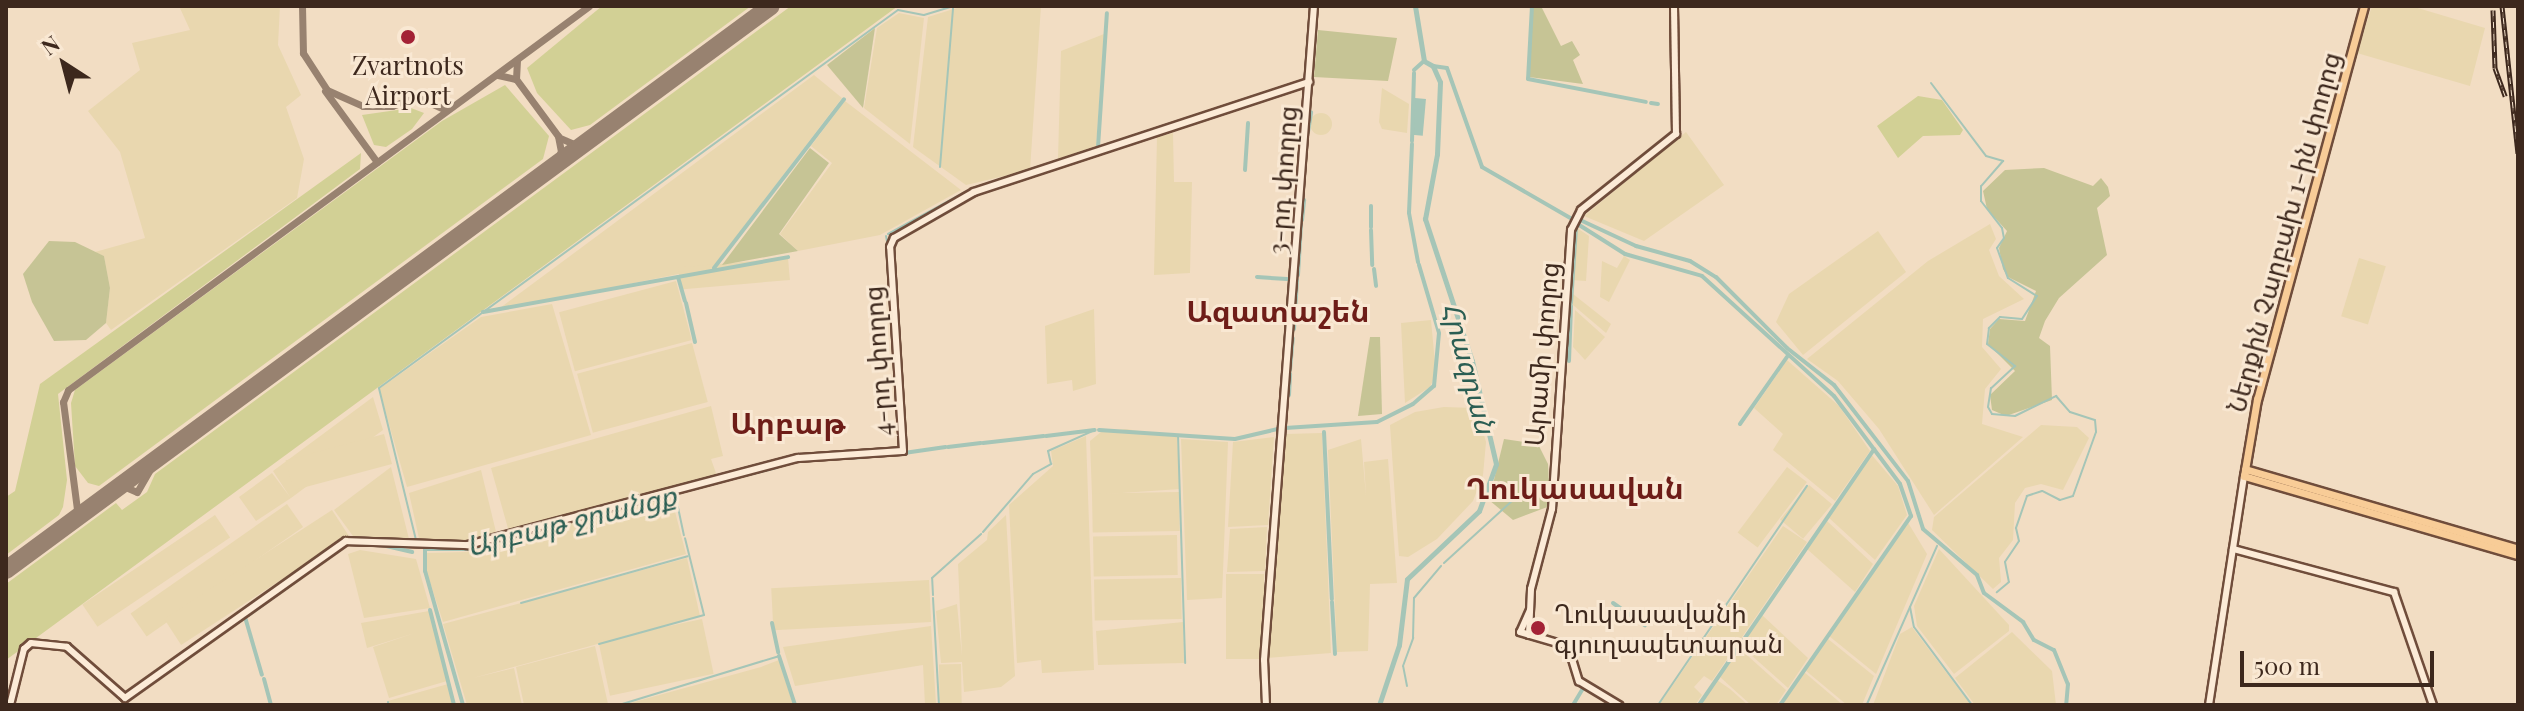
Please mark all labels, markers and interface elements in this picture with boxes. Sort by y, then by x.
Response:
north arrow [24,24,104,104]
text: N [35,28,65,61]
marker: Zvartnots Airport [399,28,417,46]
street label: Ներքին Չարբախ 1-ին փողոց [2220,48,2346,416]
place label: Zvartnots Airport [352,49,464,110]
street label: 3-րդ փողոց [1261,105,1303,255]
street label: Արամի փողոց [1517,261,1565,447]
street label: 4-րդ փողոց [856,285,898,437]
district label: Ազատաշեն [1186,292,1370,328]
water label: Հրազդան [1436,299,1504,437]
district label: Արբաթ [730,404,846,440]
district label: Ղուկասավան [1466,469,1684,505]
water label: Արբաթ ջրանցք [462,478,680,562]
place label: Ղուկասավանի գյուղապետարան [1554,597,1783,658]
marker: Ղուկասավանի գյուղապետարան [1529,619,1547,637]
scale bar [2244,635,2438,685]
text: 500 m [2254,649,2320,681]

